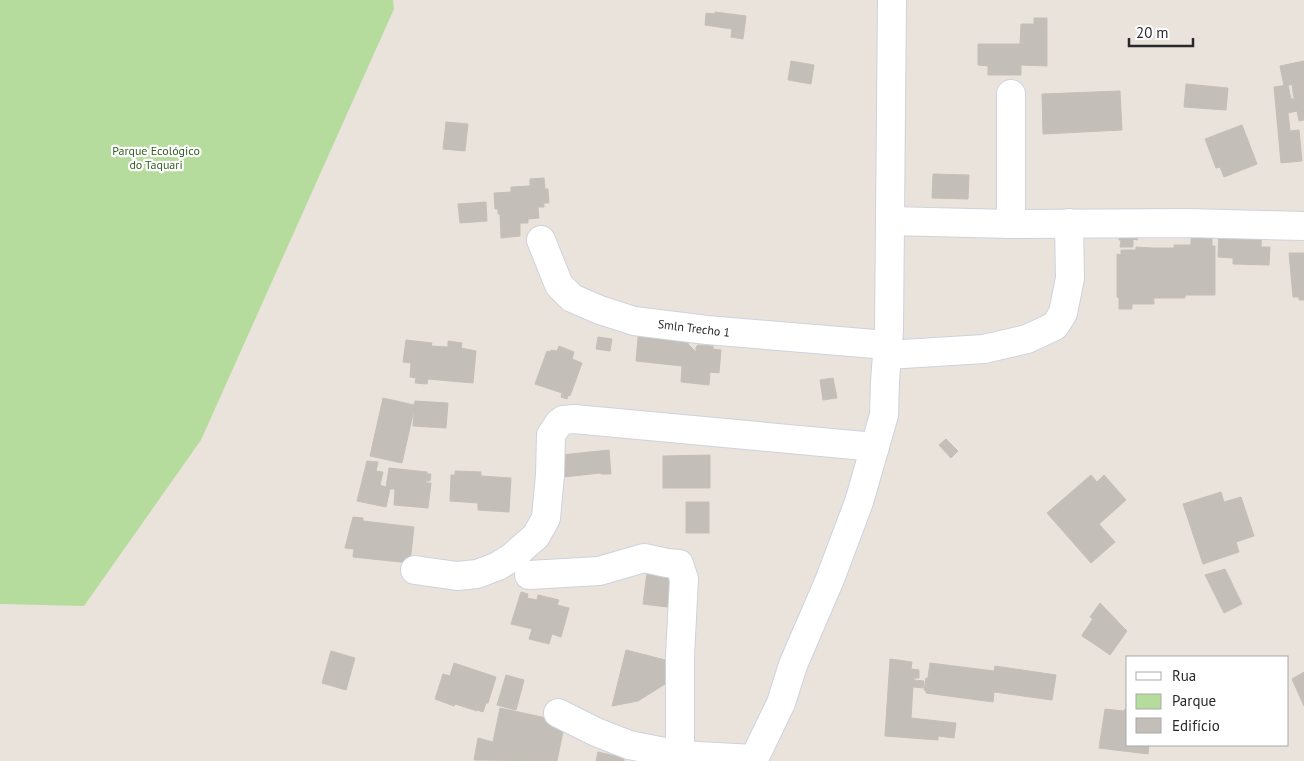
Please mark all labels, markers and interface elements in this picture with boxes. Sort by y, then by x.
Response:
scale bar [1129,15,1193,47]
text: 20 m [1136,23,1169,42]
park label: Parque Ecológico do Taquari [112,143,200,172]
street label: Smln Trecho 1 [657,316,731,340]
legend [1126,656,1289,746]
text: Rua [1172,666,1196,685]
text: Parque [1172,691,1216,710]
text: Edifício [1172,716,1220,735]

